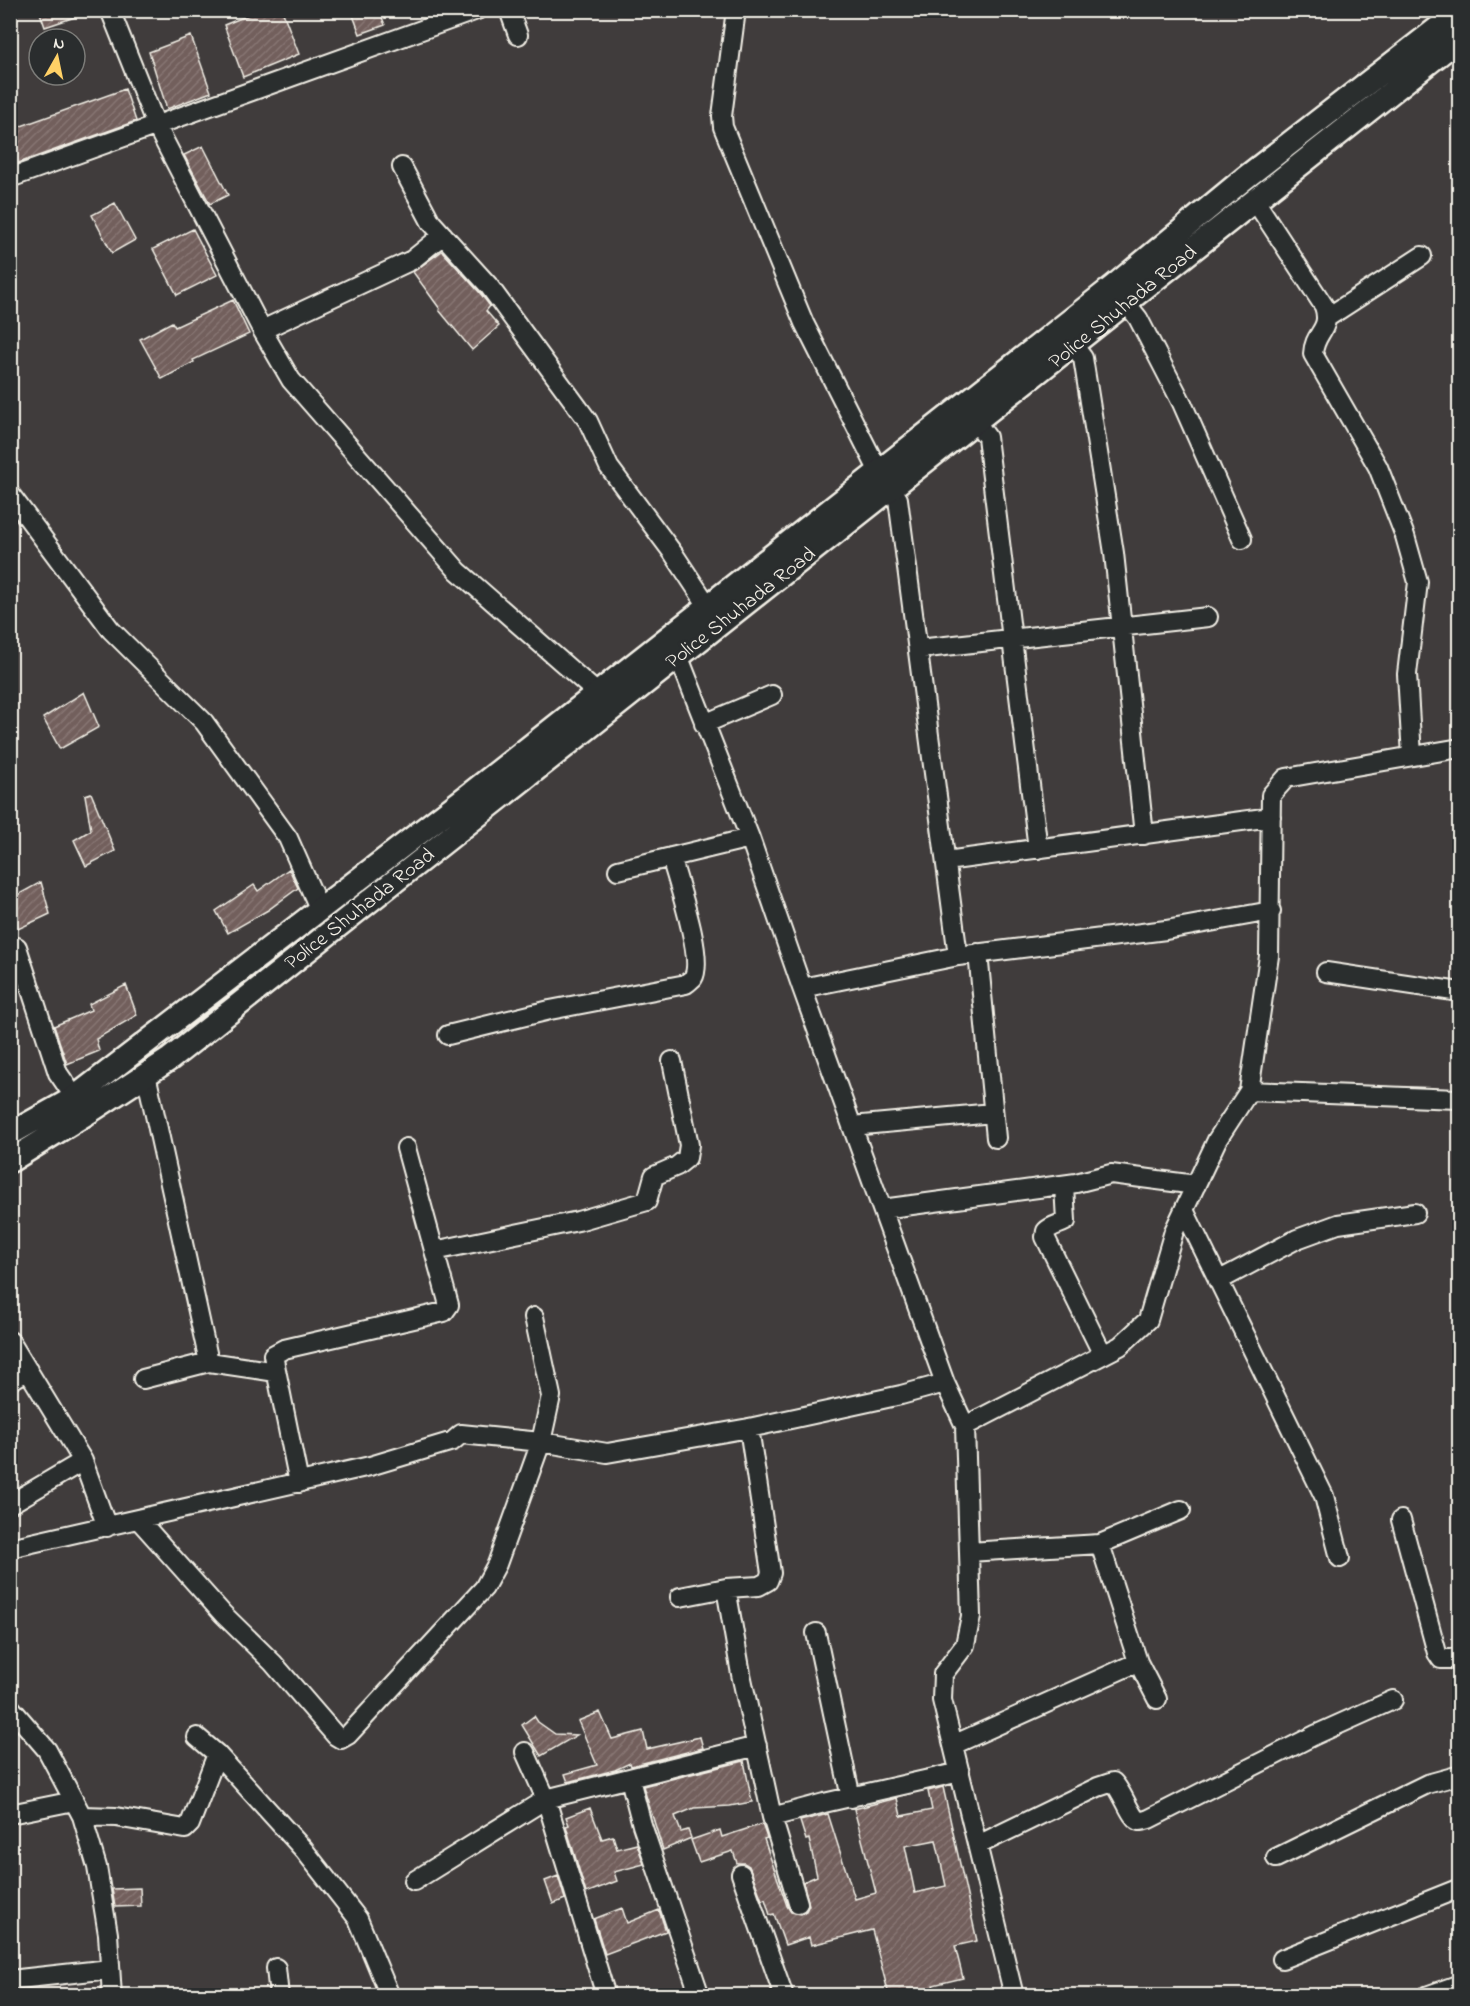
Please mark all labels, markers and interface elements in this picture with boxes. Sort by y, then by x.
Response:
north arrow [27,27,87,87]
text: N [52,31,66,57]
street label: Police Shuhada Road [1043,238,1204,377]
street label: Police Shuhada Road [660,540,823,677]
street label: Police Shuhada Road [279,841,442,978]

